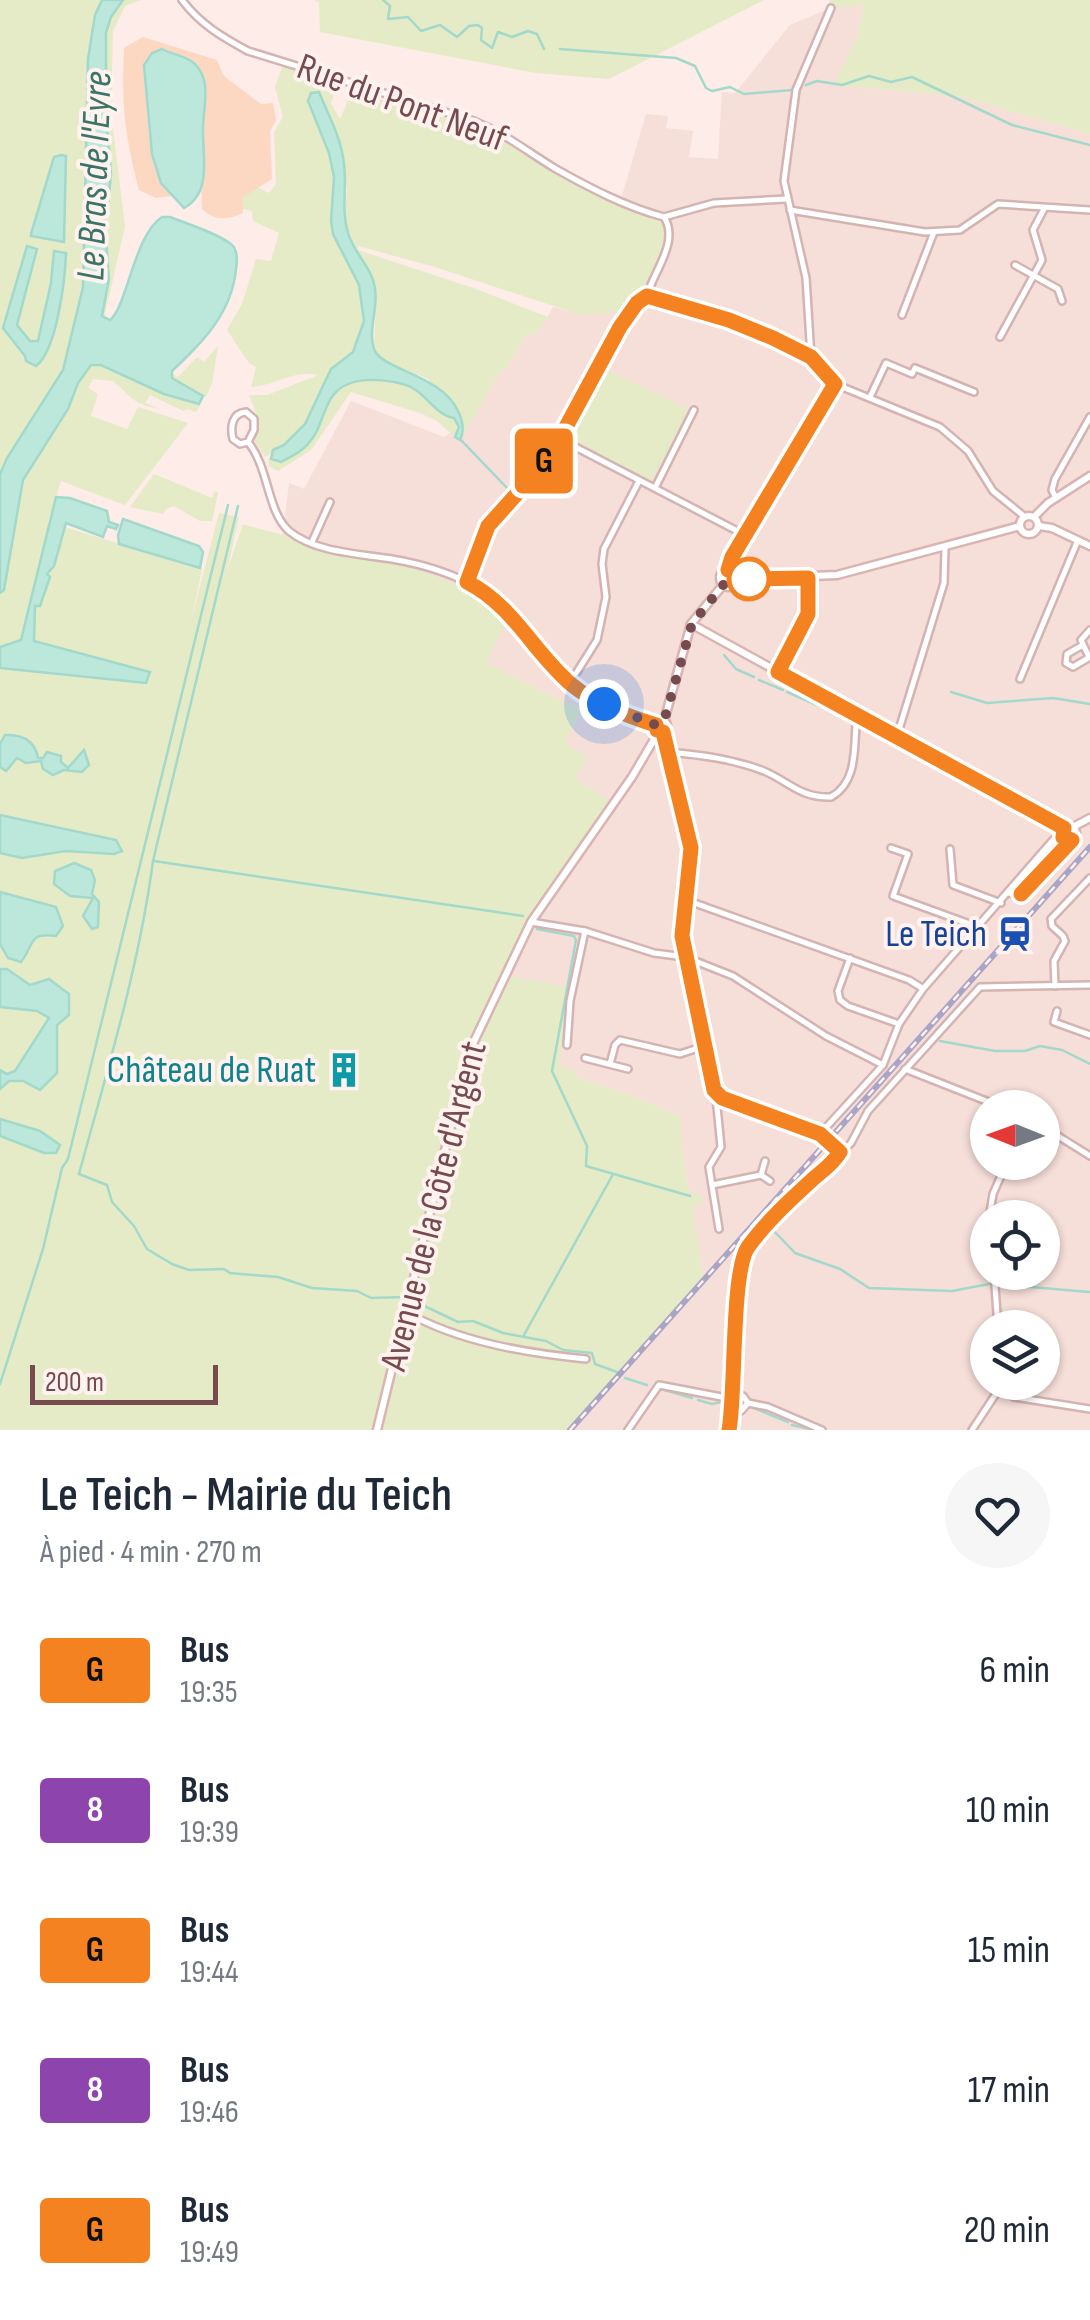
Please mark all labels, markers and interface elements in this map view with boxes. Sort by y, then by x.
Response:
street label: Rue du Pont Neuf [291,44,514,162]
water label: Le Bras de l'Eyre [67,70,123,282]
line badge: G [512,428,576,494]
text: G [535,440,553,483]
unlabelled marker [728,558,770,600]
your location [579,679,629,729]
place label: Le Teich [885,912,987,957]
station icon: Le Teich [996,915,1034,953]
street label: Avenue de la Côte d'Argent [371,1037,497,1376]
place label: Château de Ruat [107,1048,316,1093]
building icon: Château de Ruat [325,1051,363,1089]
north arrow [970,1090,1060,1180]
map controls [970,1090,1060,1400]
button: locate [970,1200,1060,1290]
button: layers [970,1310,1060,1400]
scale bar [30,1360,218,1404]
text: 200 m [45,1366,104,1399]
button: heart [945,1463,1050,1568]
text: Le Teich - Mairie du Teich [40,1467,452,1524]
text: À pied · 4 min · 270 m [40,1533,262,1572]
text: Bus [180,1628,229,1673]
text: 6 min [980,1648,1050,1693]
text: G [86,1649,104,1692]
text: 19:35 [180,1673,238,1712]
text: Bus [180,1768,229,1813]
text: 10 min [966,1788,1050,1833]
text: 8 [87,1789,103,1832]
text: 19:39 [180,1813,239,1852]
text: Bus [180,1908,229,1953]
text: 15 min [968,1928,1050,1973]
text: G [86,1929,104,1972]
text: 19:44 [180,1953,238,1992]
text: Bus [180,2048,229,2093]
text: 17 min [968,2068,1050,2113]
text: 8 [87,2069,103,2112]
text: 19:46 [180,2093,239,2132]
text: Bus [180,2188,229,2233]
text: 20 min [964,2208,1050,2253]
text: G [86,2209,104,2252]
text: 19:49 [180,2233,239,2272]

